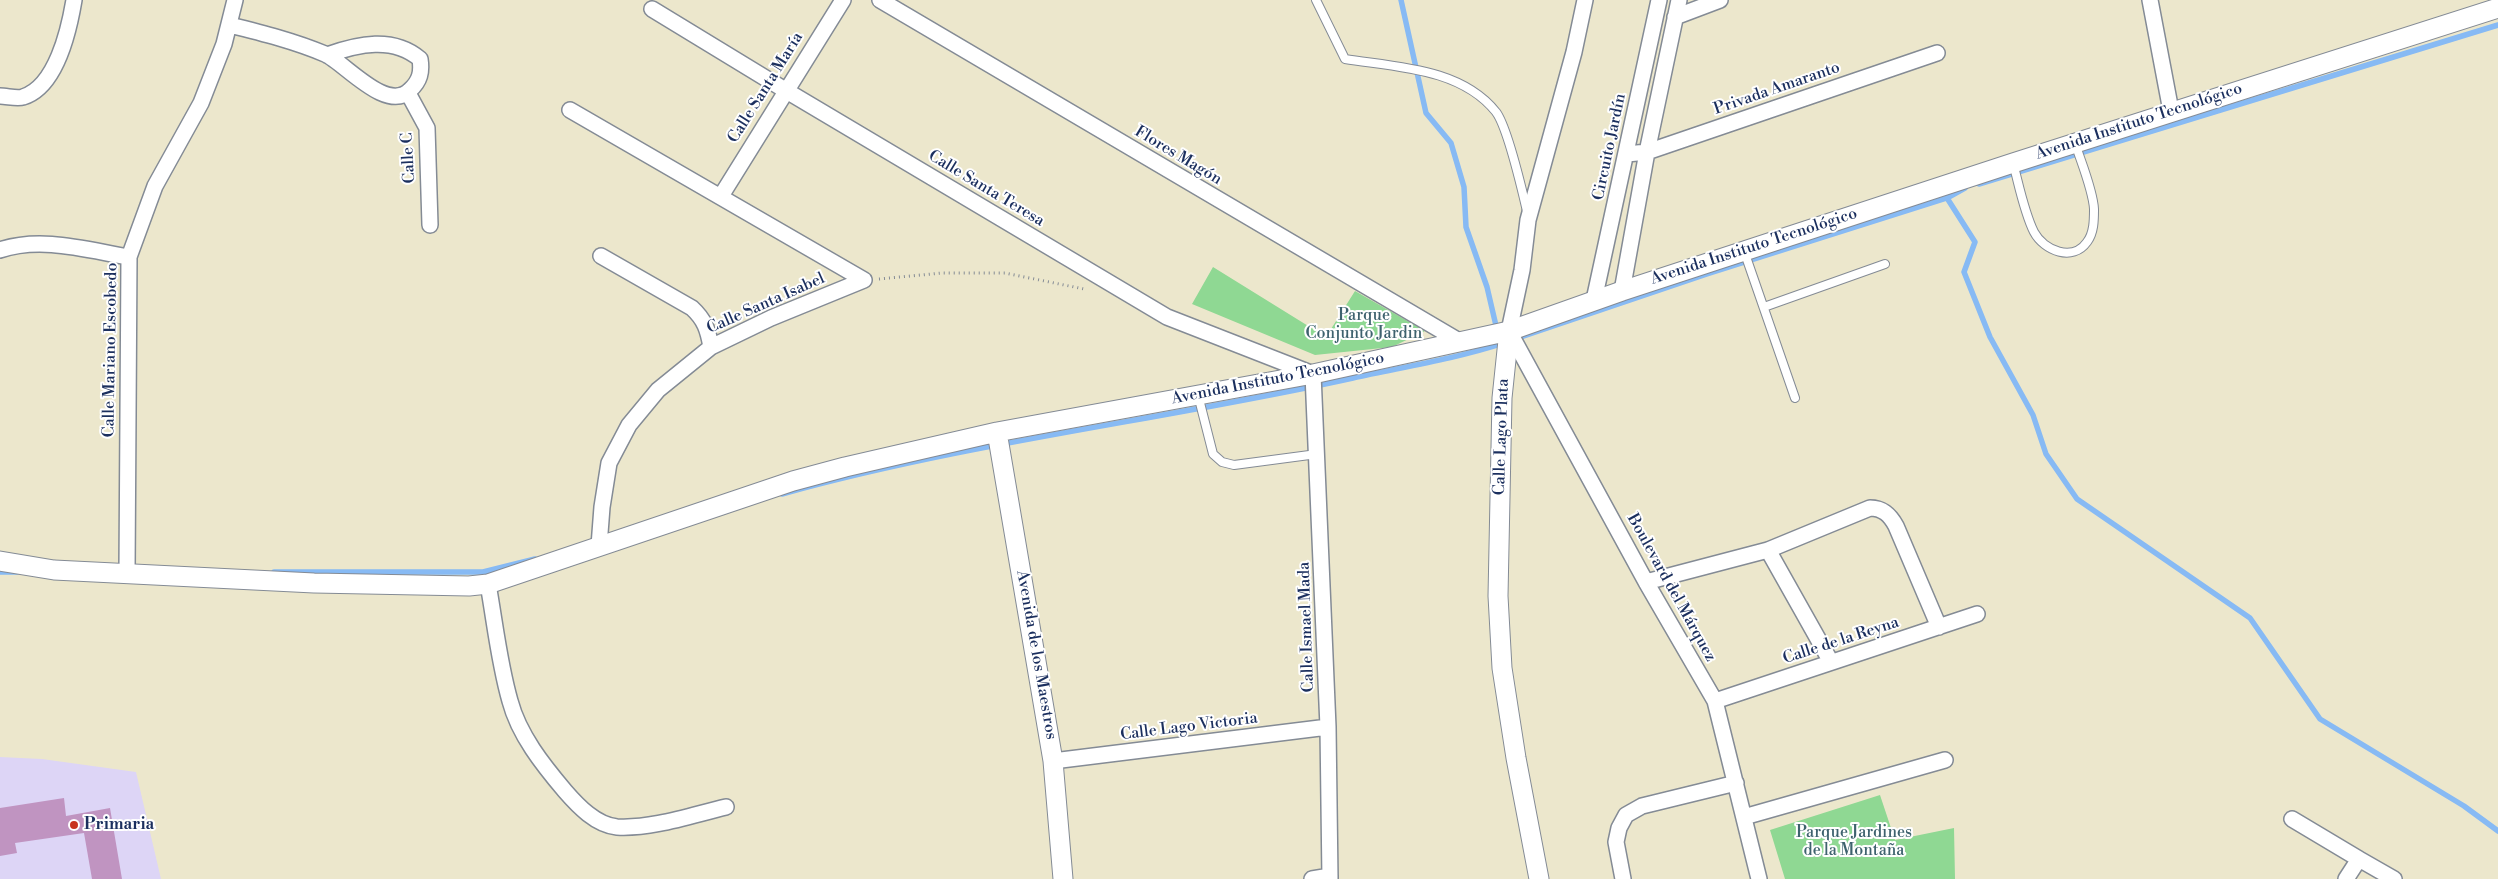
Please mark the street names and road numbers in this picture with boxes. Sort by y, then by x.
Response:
street label: Calle Santa María [724,29,808,147]
street label: Privada Amaranto [1711,58,1843,120]
street label: Avenida Instituto Tecnológico [2033,79,2245,165]
street label: Circuito Jardín [1589,92,1631,202]
street label: Flores Magón [1131,122,1225,190]
street label: Calle C [398,132,420,184]
street label: Calle Santa Teresa [925,147,1047,231]
street label: Avenida Instituto Tecnológico [1648,204,1860,290]
street label: Calle Mariano Escobedo [100,262,122,438]
street label: Calle Santa Isabel [704,269,828,339]
street label: Avenida Instituto Tecnológico [1170,349,1386,409]
street label: Calle Lago Plata [1490,378,1514,496]
street label: Boulevard del Márquez [1622,511,1720,665]
street label: Calle Ismael Mada [1295,561,1319,693]
street label: Avenida de los Maestros [1012,569,1060,741]
street label: Calle de la Reyna [1781,613,1901,669]
street label: Calle Lago Victoria [1119,709,1259,745]

